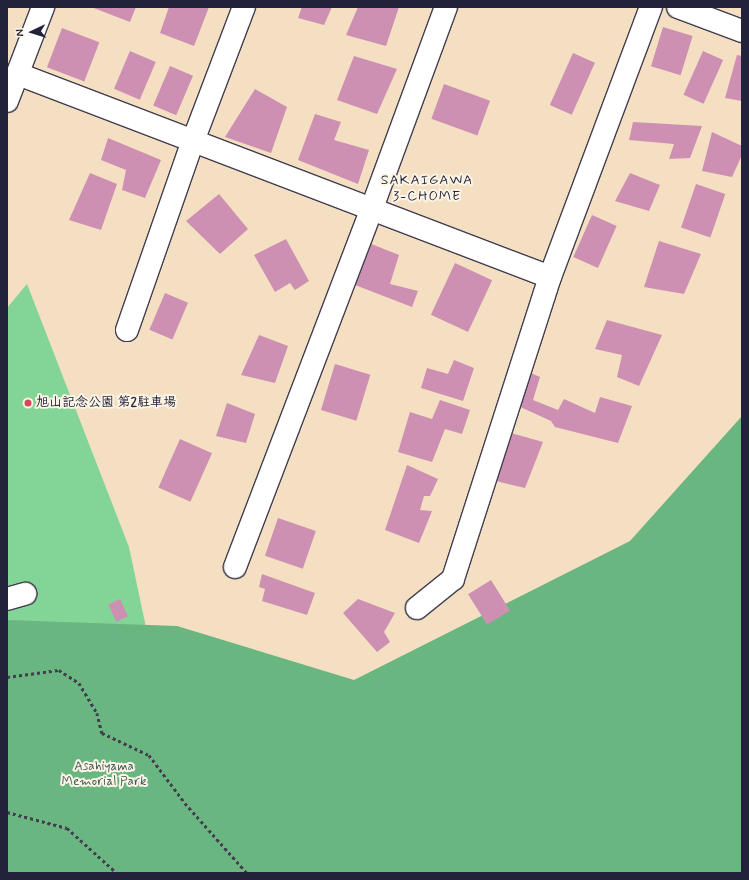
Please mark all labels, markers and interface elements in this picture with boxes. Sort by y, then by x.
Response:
north arrow [12,12,52,52]
text: N [13,29,27,37]
district label: SAKAIGAWA 3-CHOME [383,172,471,204]
place label: 旭山記念公園 第2駐車場 [36,395,176,411]
marker: 旭山記念公園 第2駐車場 [23,398,33,408]
park label: Asahiyama Memorial Park [62,760,146,791]

